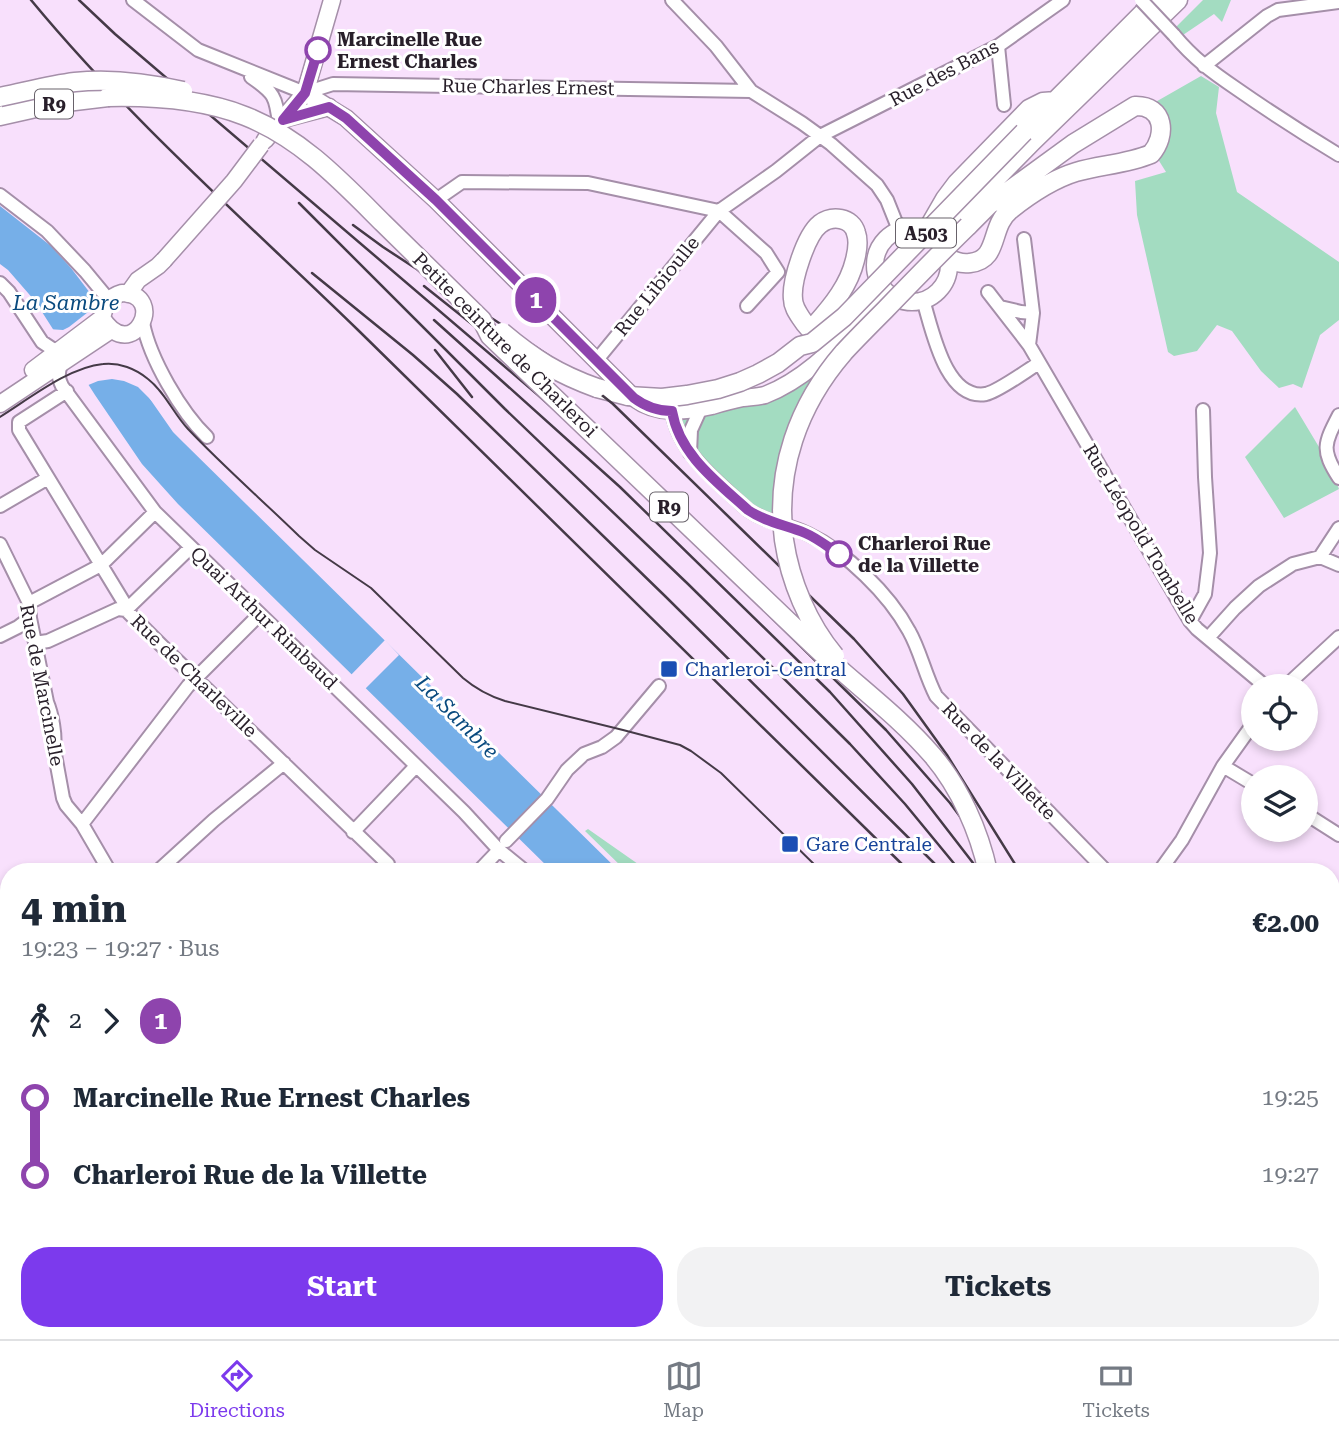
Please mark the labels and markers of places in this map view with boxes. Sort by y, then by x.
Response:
place label: Marcinelle Rue Ernest Charles [337,28,482,73]
marker: Marcinelle Rue Ernest Charles [305,37,331,63]
place label: Charleroi Rue de la Villette [858,532,991,577]
marker: Charleroi Rue de la Villette [826,541,852,567]
place label: Charleroi-Central [685,658,846,681]
marker: Charleroi-Central [659,659,679,679]
place label: Gare Centrale [806,833,932,856]
marker: Gare Centrale [780,834,800,854]

